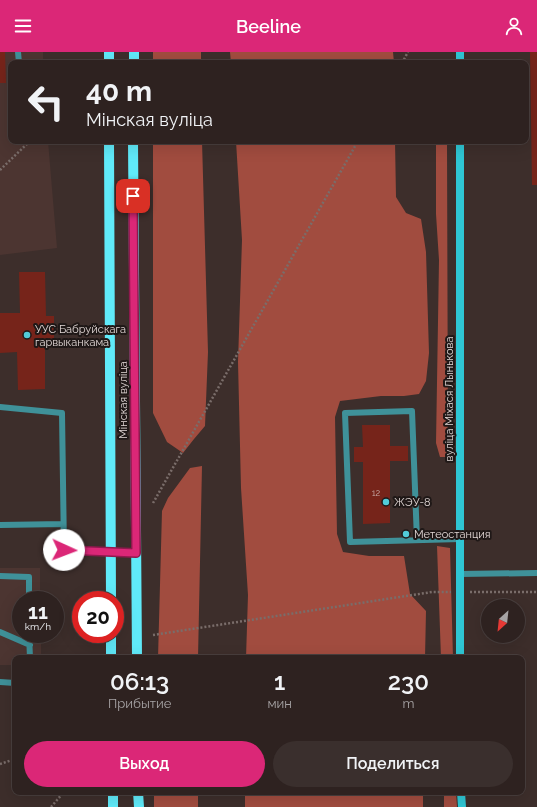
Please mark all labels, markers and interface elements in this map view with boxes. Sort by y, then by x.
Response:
icon: menu [12,15,34,37]
icon: person [503,15,525,37]
text: Beeline [236,16,301,37]
text: 40 m [86,75,152,108]
icon: left [20,76,72,128]
text: Мінская вуліца [86,109,213,130]
pin [116,179,150,213]
icon: arrive [122,185,144,207]
place label: УУС Бабруйскага гарвыканкама [35,323,126,349]
marker: УУС Бабруйскага гарвыканкама [22,330,32,340]
street label: вуліца Міхася Лынькова [443,337,456,461]
street label: Мінская вуліца [117,361,130,439]
house number: 12 [372,488,381,498]
place label: ЖЭУ-8 [394,496,431,509]
marker: ЖЭУ-8 [381,497,391,507]
place label: Метеостанция [414,528,491,541]
position arrow [43,529,85,571]
marker: Метеостанция [401,529,411,539]
speed limit sign: 20 [72,591,124,643]
north arrow [481,599,525,643]
map controls [481,599,525,643]
text: 11 [28,600,48,624]
text: km/h [25,621,51,632]
text: 06:13 [110,667,169,696]
text: 1 [274,667,285,696]
text: 230 [388,667,429,696]
text: Прибытие [108,696,171,711]
text: мин [267,696,292,711]
text: m [402,696,414,711]
button: Выход [24,741,265,787]
button: Поделиться [273,741,513,787]

